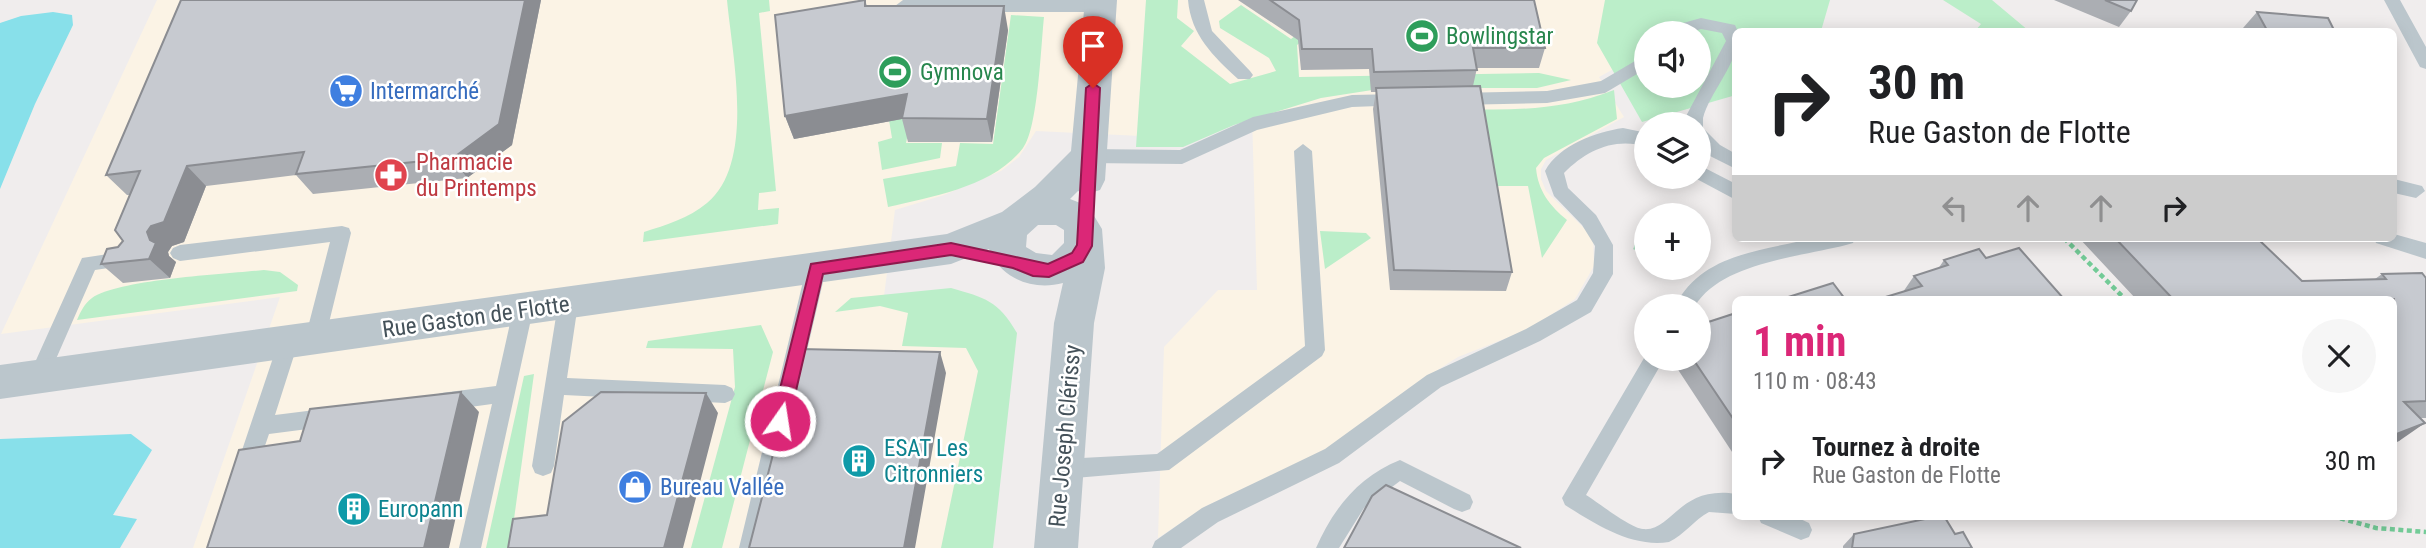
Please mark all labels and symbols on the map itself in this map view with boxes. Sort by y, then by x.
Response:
pin [1063,16,1123,88]
sports icon: Bowlingstar [1403,17,1441,55]
place label: Bowlingstar [1446,23,1553,50]
sports icon: Gymnova [876,53,914,91]
place label: Gymnova [920,59,1004,86]
supermarket icon: Intermarché [327,72,365,110]
place label: Intermarché [370,78,479,105]
place label: Pharmacie du Printemps [416,149,537,202]
pharmacy icon: Pharmacie du Printemps [372,156,410,194]
street label: Rue Gaston de Flotte [381,290,571,344]
street label: Rue Joseph Clérissy [1044,343,1086,528]
position arrow [743,384,817,458]
place label: ESAT Les Citronniers [884,435,983,488]
building icon: ESAT Les Citronniers [840,442,878,480]
shop icon: Bureau Vallée [616,468,654,506]
place label: Bureau Vallée [660,474,784,501]
building icon: Europann [335,490,373,528]
place label: Europann [378,496,463,523]

